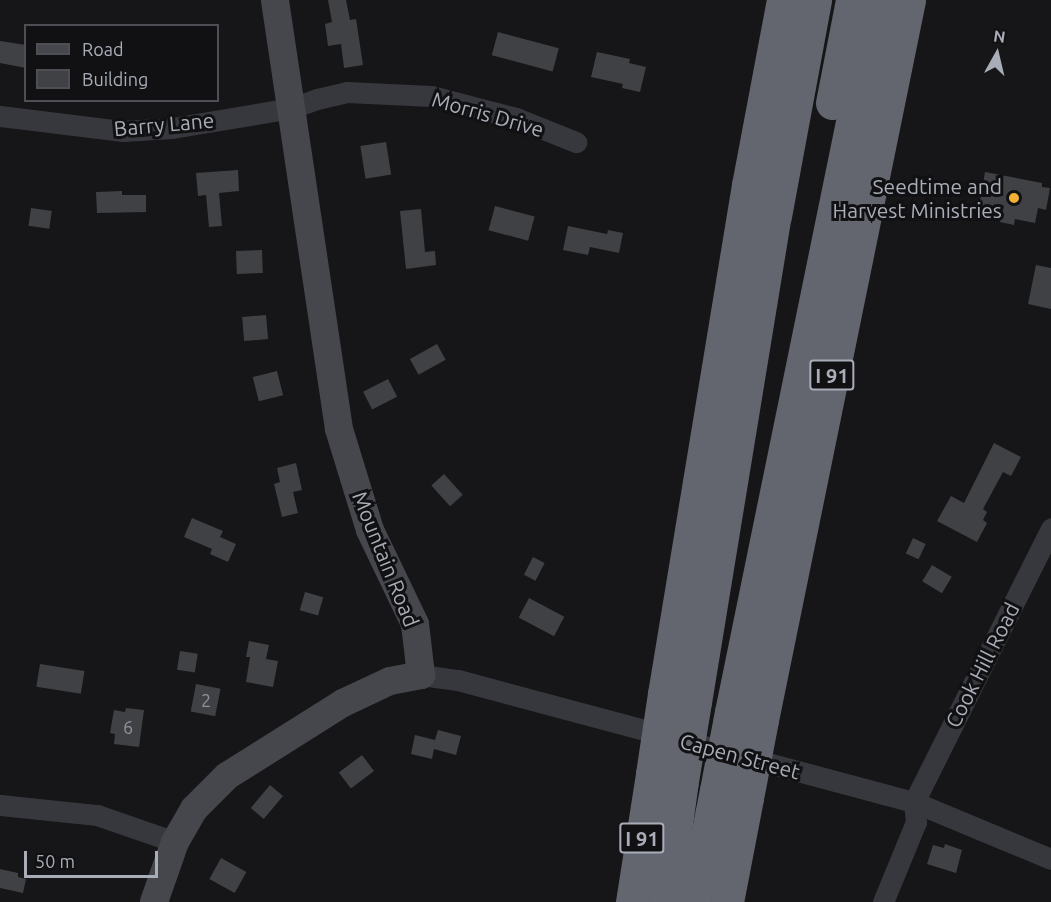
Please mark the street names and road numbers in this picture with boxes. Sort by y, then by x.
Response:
street label: Morris Drive [429,86,547,142]
street label: Barry Lane [113,107,215,141]
road number: I 91 [808,358,856,392]
street label: Mountain Road [347,488,425,630]
street label: Cook Hill Road [940,598,1024,732]
street label: Capen Street [677,728,803,784]
road number: I 91 [618,821,666,855]

